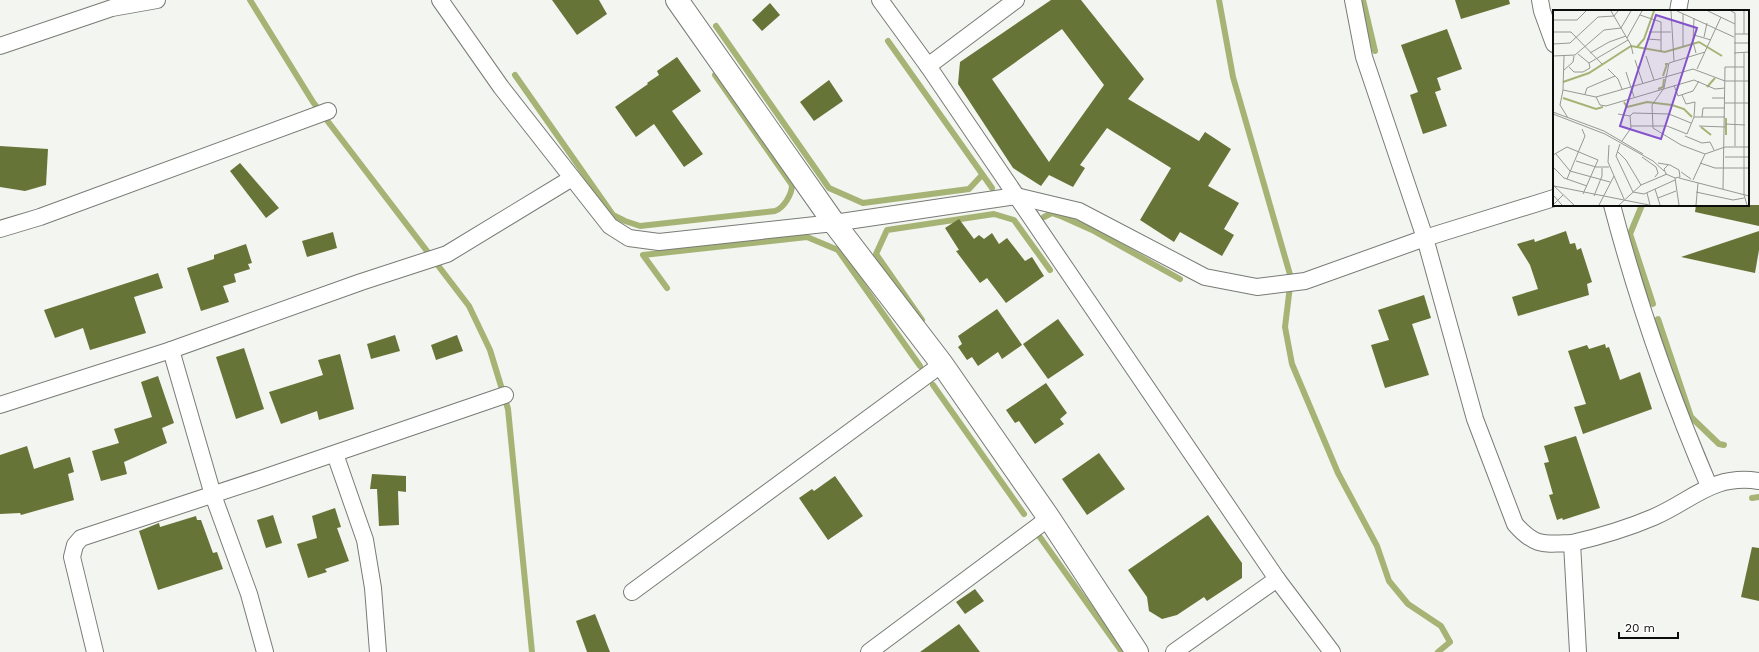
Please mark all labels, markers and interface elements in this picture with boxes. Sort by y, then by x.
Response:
inset map [1553,10,1749,206]
scale bar [1619,614,1678,640]
text: 20 m [1625,621,1655,635]

